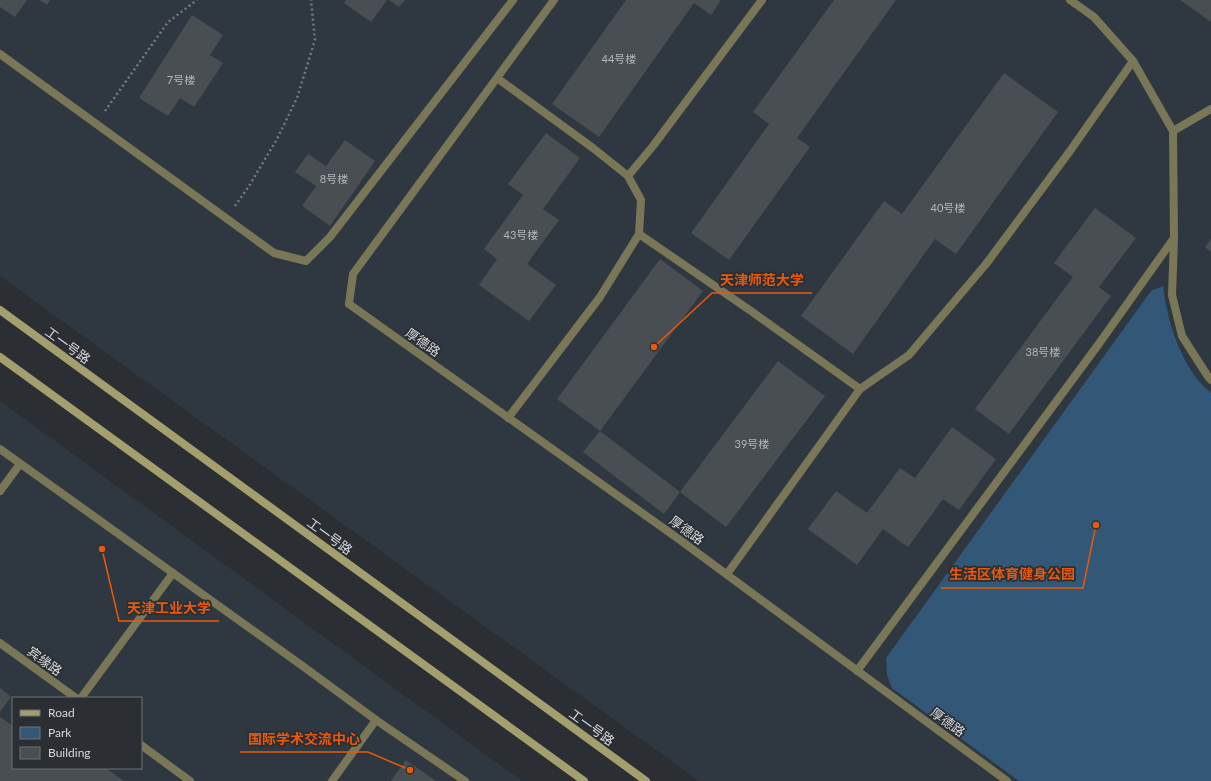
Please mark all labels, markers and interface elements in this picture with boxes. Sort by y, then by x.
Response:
house number: 44号楼 [602,52,636,65]
house number: 7号楼 [167,73,195,86]
house number: 8号楼 [320,172,348,185]
house number: 40号楼 [931,201,965,214]
house number: 43号楼 [504,228,538,241]
callout: 天津师范大学 [712,267,812,293]
text: 天津师范大学 [720,271,804,288]
street label: 工一号路 [42,323,94,367]
street label: 厚德路 [402,324,444,360]
house number: 38号楼 [1026,345,1060,358]
house number: 39号楼 [735,437,769,450]
street label: 厚德路 [667,512,707,548]
street label: 工一号路 [304,514,356,558]
callout: 生活区体育健身公园 [941,562,1083,588]
text: 生活区体育健身公园 [949,565,1075,582]
callout: 天津工业大学 [119,595,219,621]
text: 天津工业大学 [127,599,211,616]
street label: 宾缘路 [25,643,65,679]
legend [12,697,142,769]
street label: 厚德路 [928,704,968,740]
text: Road [48,705,75,720]
street label: 工一号路 [566,705,618,749]
text: Park [48,725,72,740]
callout: 国际学术交流中心 [240,726,368,752]
text: 国际学术交流中心 [248,730,360,747]
text: Building [48,745,91,760]

